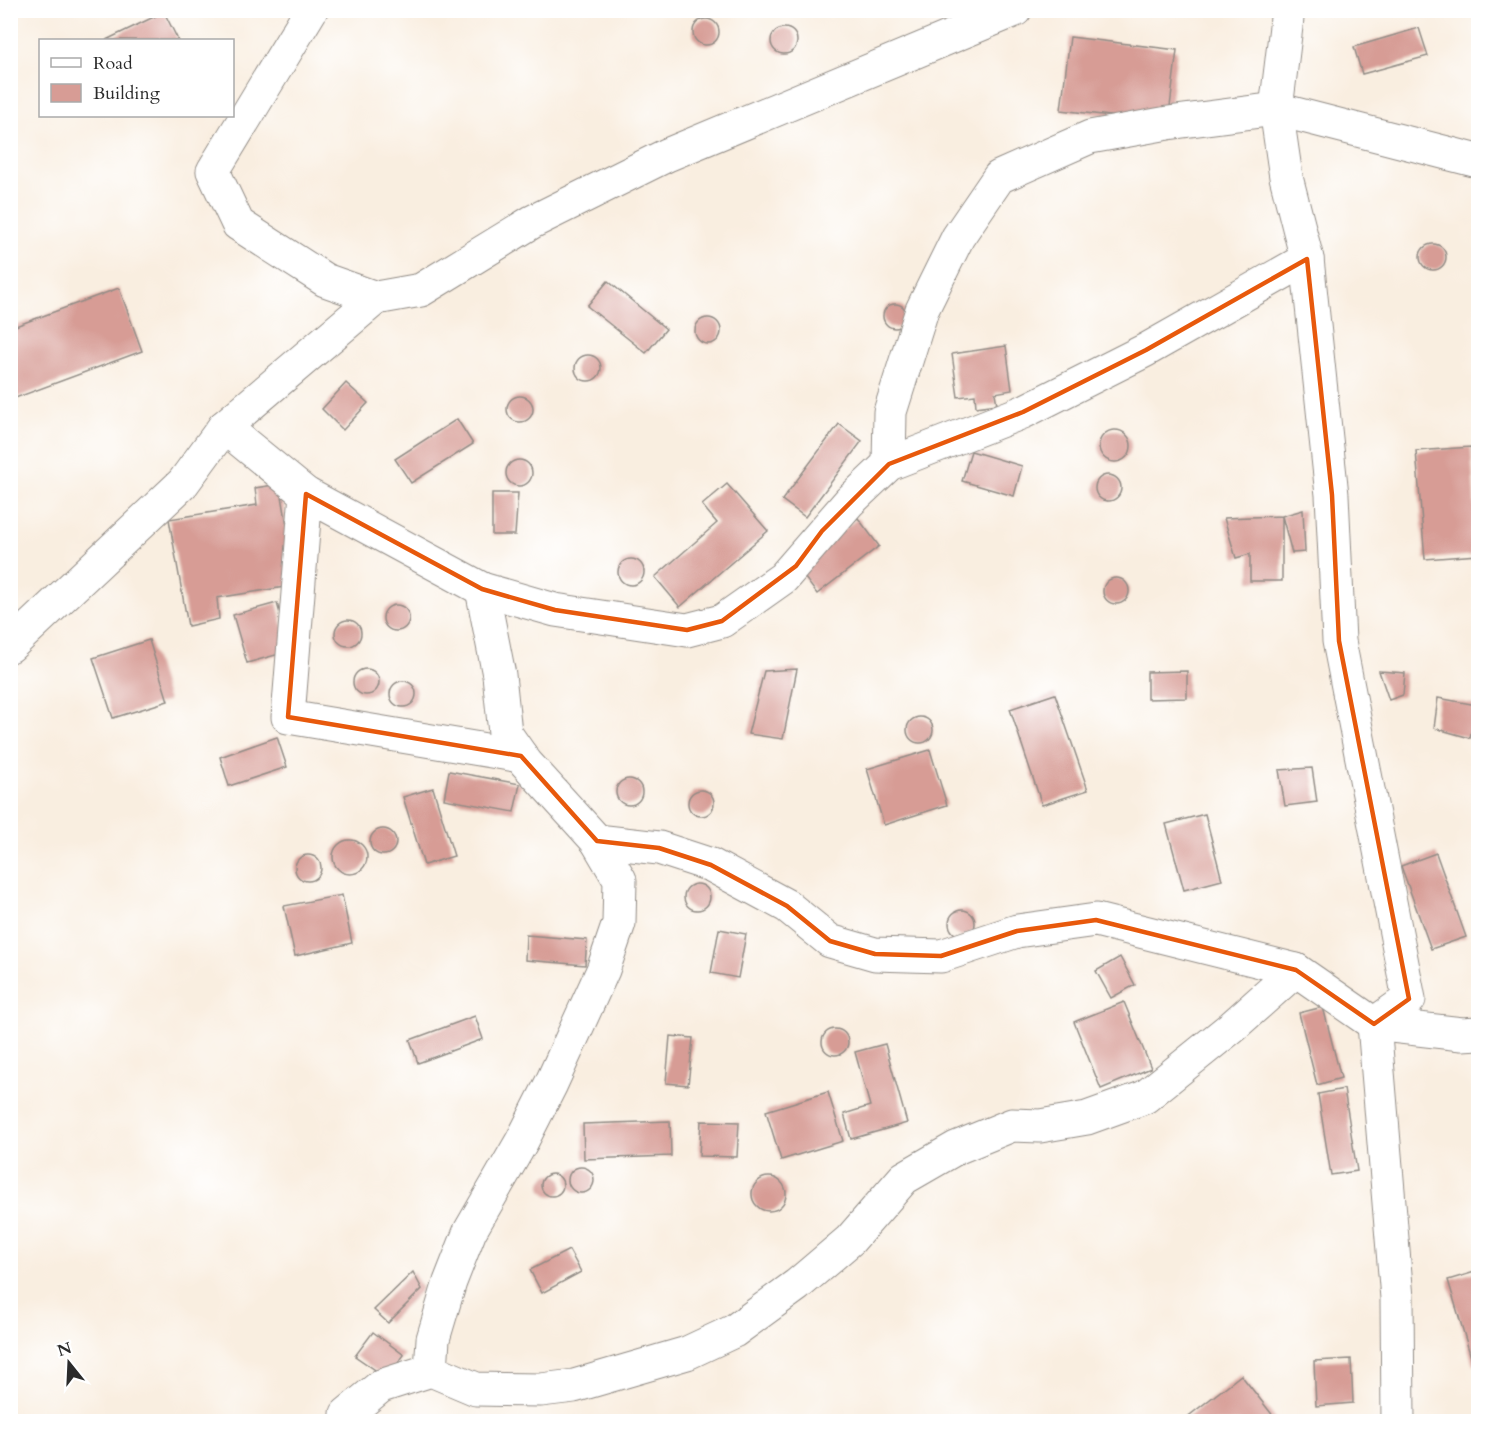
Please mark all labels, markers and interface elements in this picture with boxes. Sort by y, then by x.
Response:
legend [39,39,234,117]
text: Road [93,51,133,76]
text: Building [93,81,161,106]
north arrow [39,1333,99,1393]
text: N [55,1337,75,1362]

